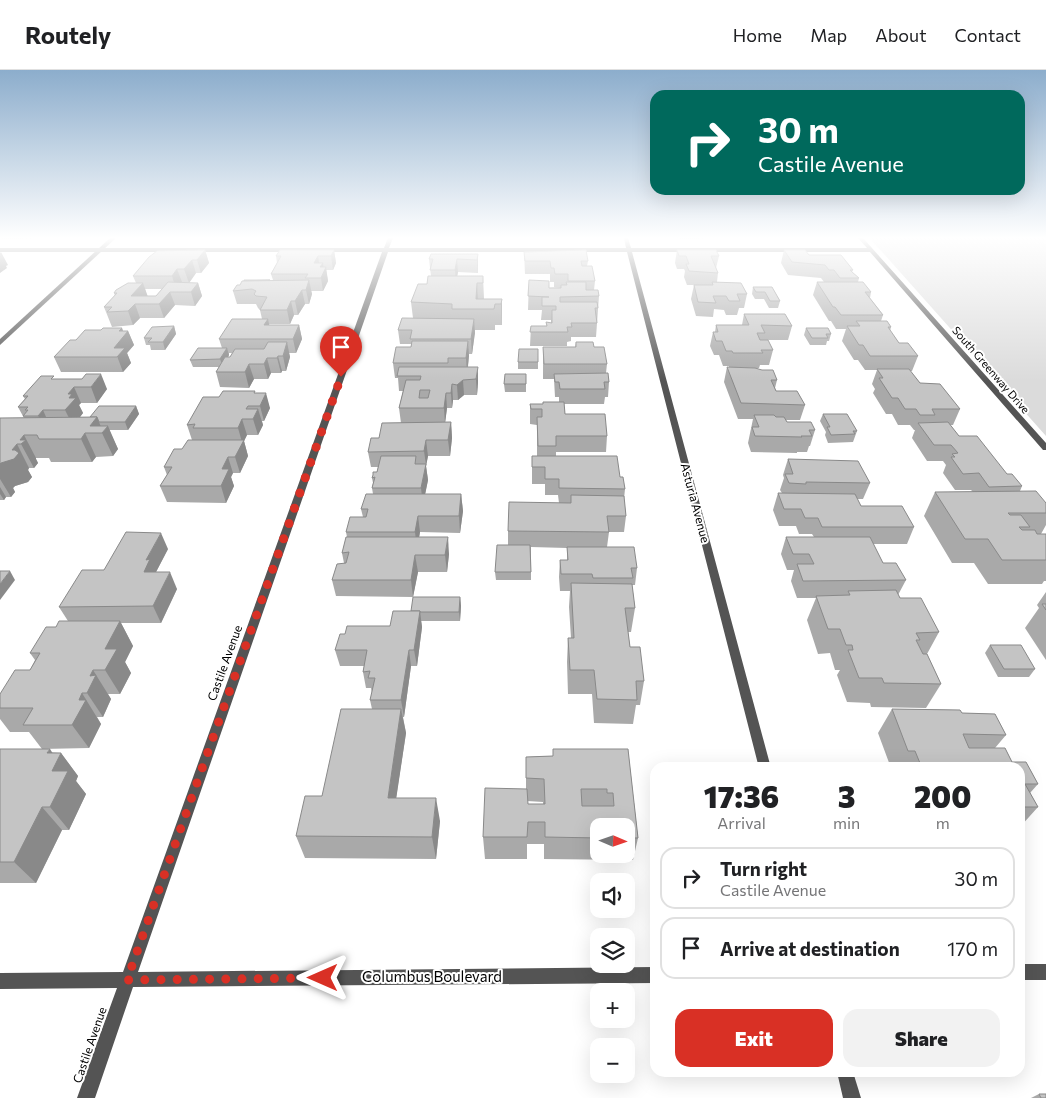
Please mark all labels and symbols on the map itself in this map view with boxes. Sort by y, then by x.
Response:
street label: South Greenway Drive [950,324,1033,416]
pin [320,326,362,377]
street label: Asturia Avenue [679,461,713,544]
street label: Castile Avenue [204,623,244,702]
north arrow [590,818,635,862]
position arrow [296,951,348,1003]
street label: Columbus Boulevard [362,967,502,985]
street label: Castile Avenue [69,1005,109,1085]

